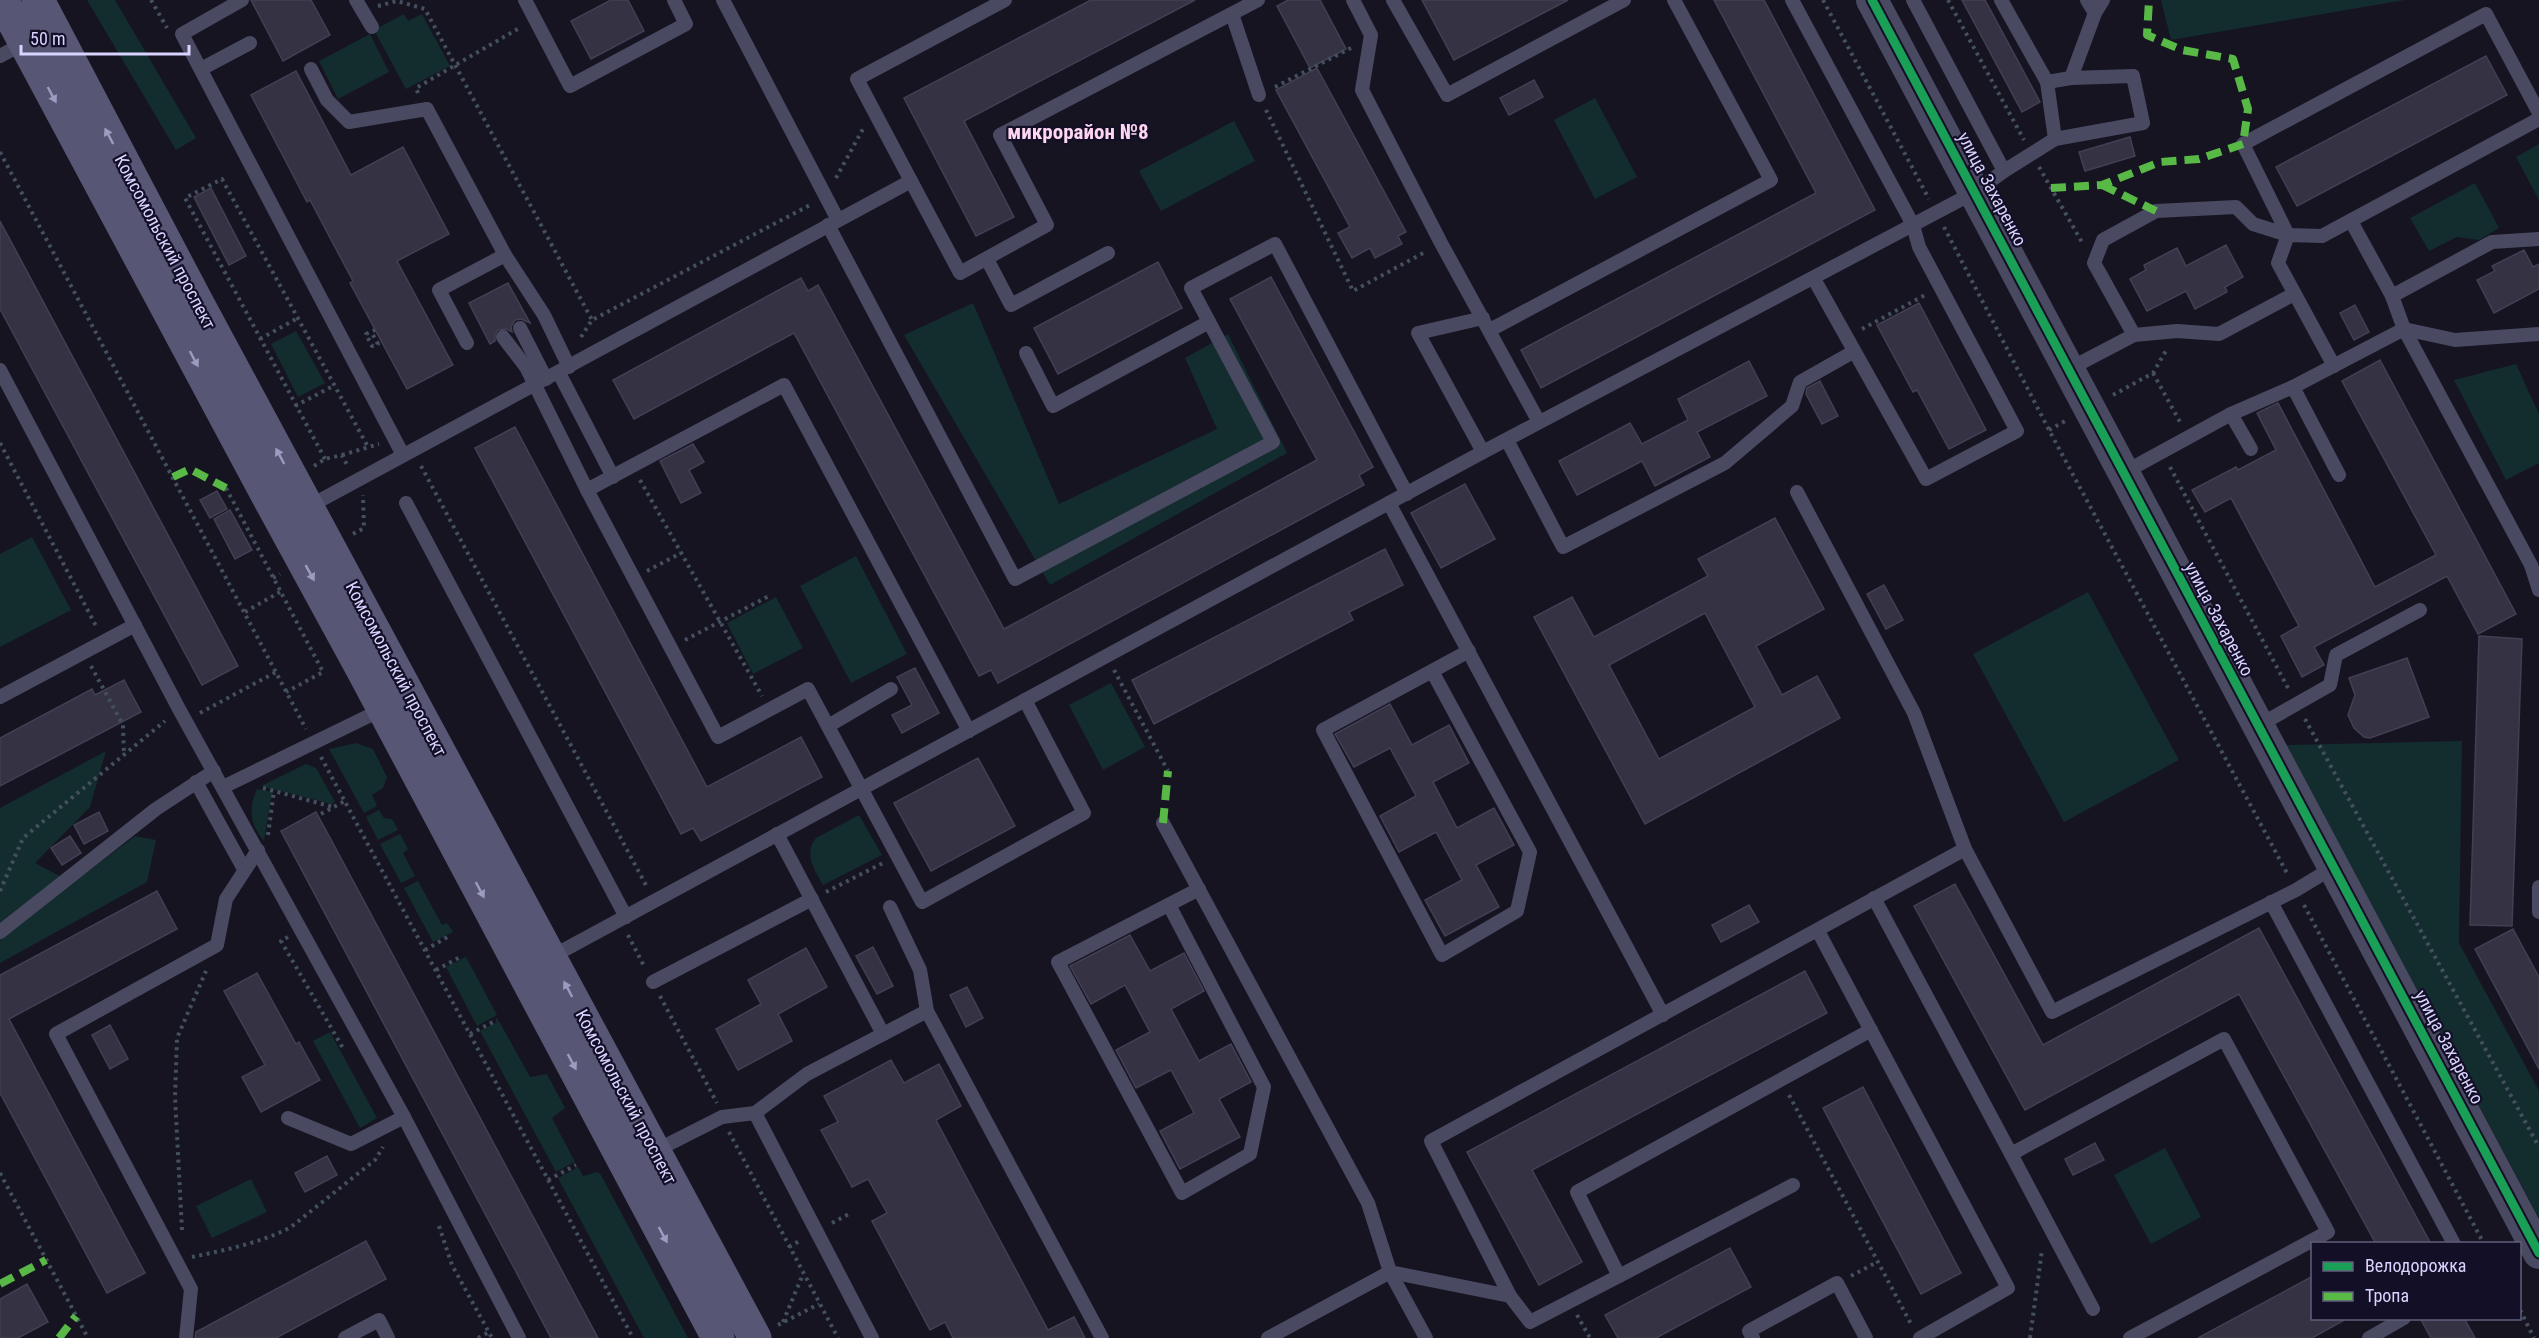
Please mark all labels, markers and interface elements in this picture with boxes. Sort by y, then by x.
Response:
scale bar [21,18,189,56]
text: 50 m [30,28,65,49]
one-way arrow [46,86,56,104]
district label: микрорайон №8 [1007,120,1149,144]
one-way arrow [105,127,114,144]
street label: улица Захаренко [1954,128,2031,249]
street label: Комсомольский проспект [110,151,221,333]
one-way arrow [188,350,198,368]
one-way arrow [275,447,285,464]
street label: улица Захаренко [2181,558,2258,679]
one-way arrow [305,565,315,582]
street label: Комсомольский проспект [341,578,452,760]
one-way arrow [475,882,485,899]
one-way arrow [563,980,573,997]
street label: улица Захаренко [2411,986,2488,1107]
street label: Комсомольский проспект [571,1006,682,1188]
one-way arrow [567,1054,577,1071]
one-way arrow [658,1226,668,1243]
legend [2311,1242,2521,1320]
text: Велодорожка [2365,1255,2466,1276]
text: Тропа [2365,1285,2409,1306]

